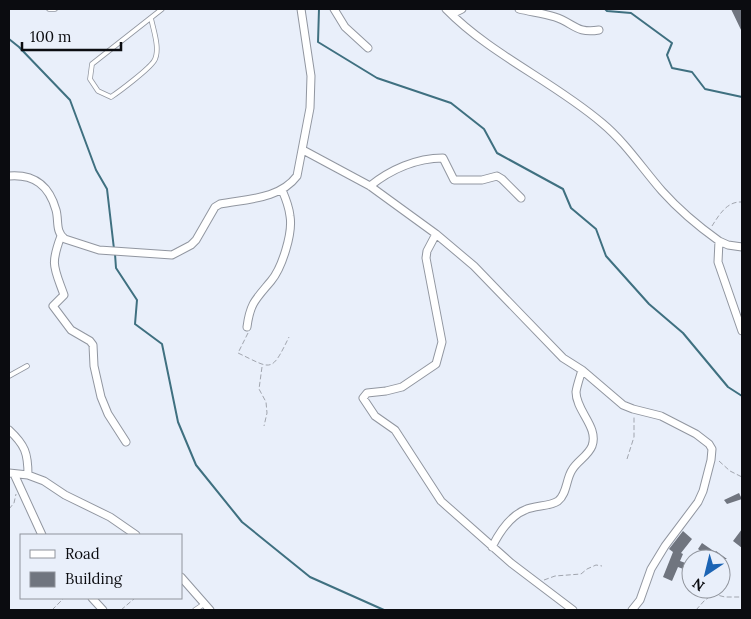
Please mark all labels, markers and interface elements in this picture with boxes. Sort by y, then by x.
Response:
scale bar [22,20,121,52]
text: 100 m [30,27,71,46]
legend [20,534,182,599]
text: Road [65,544,100,563]
north arrow [681,549,731,599]
text: Building [65,569,123,588]
text: N [689,574,708,595]

